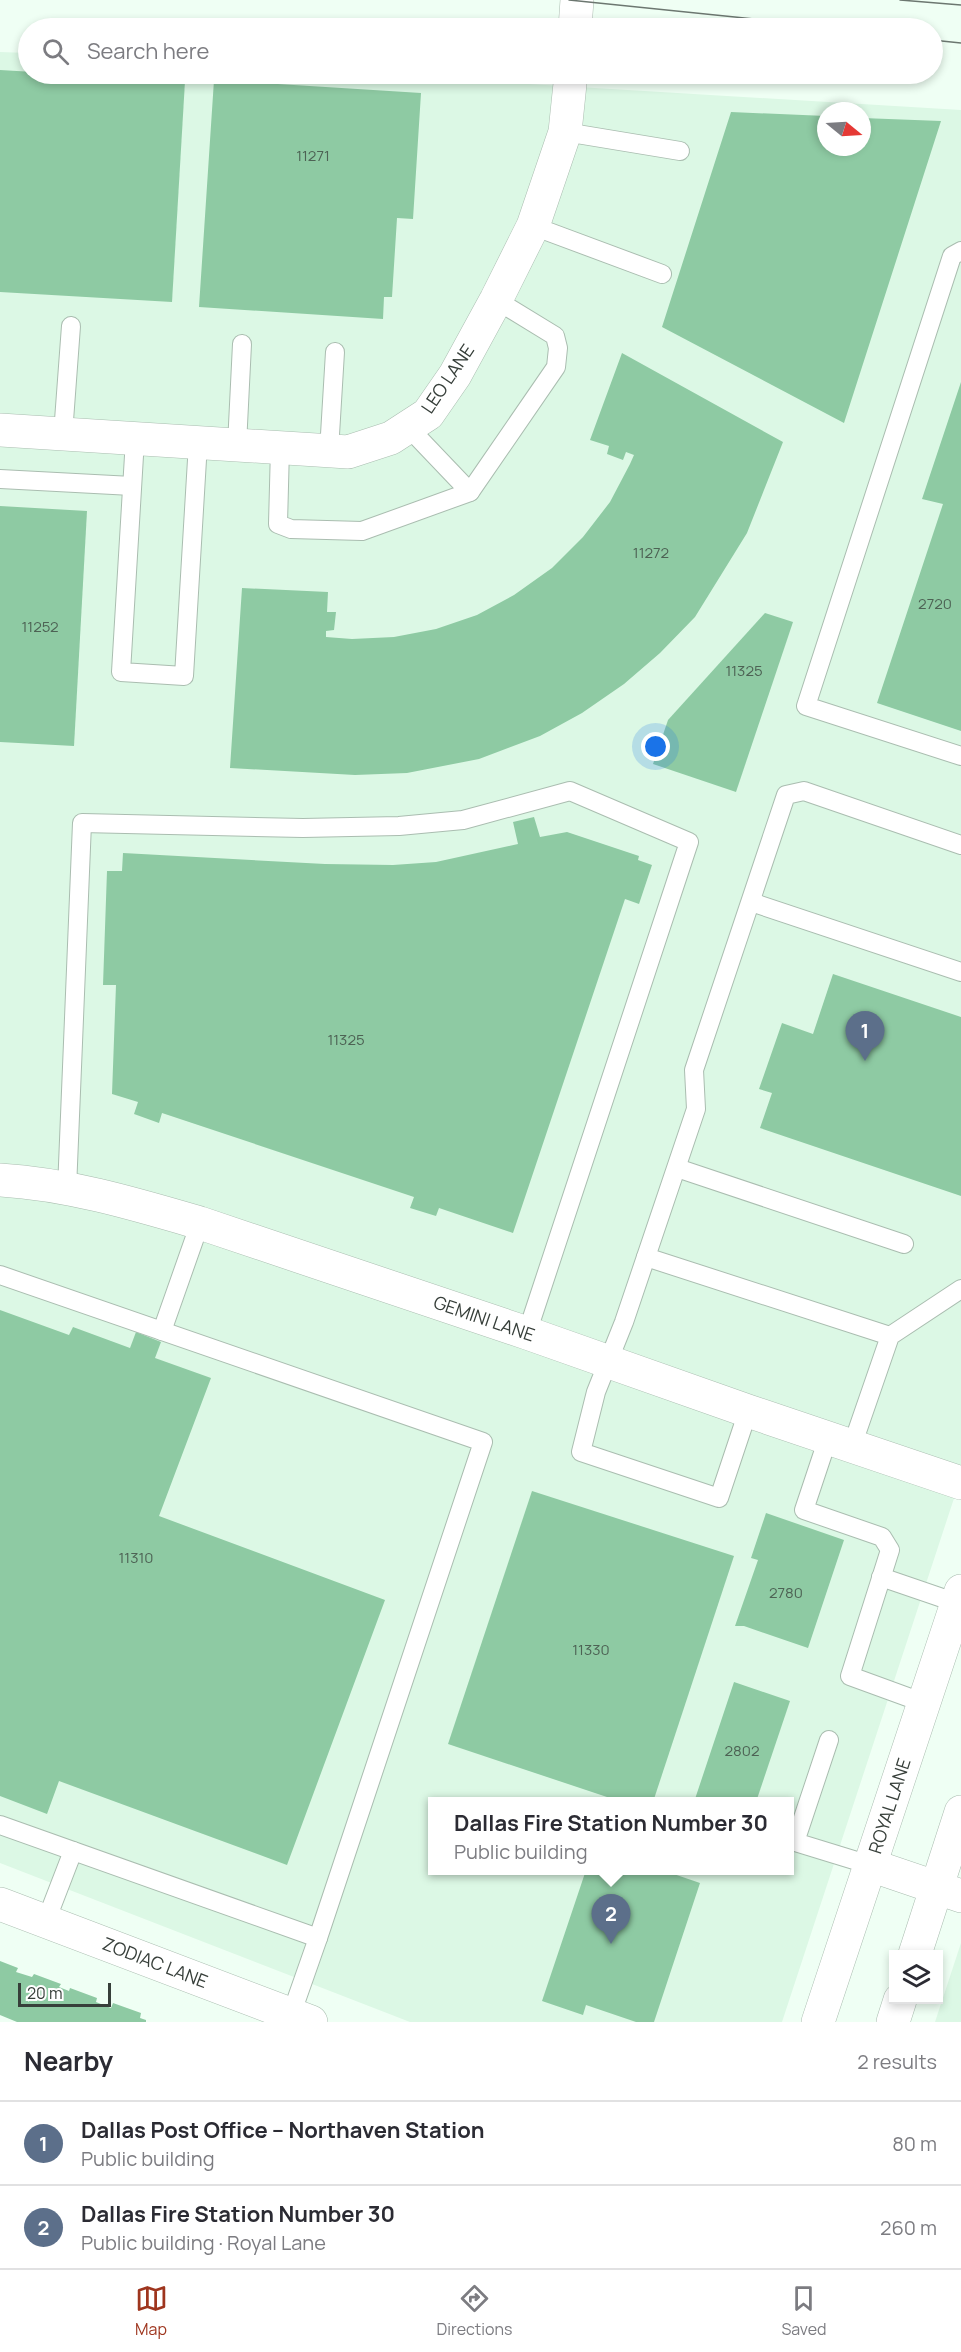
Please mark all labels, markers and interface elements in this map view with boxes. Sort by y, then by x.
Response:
search box [18,18,943,84]
icon: search [39,35,72,68]
text: Search here [87,36,209,66]
north arrow [817,102,871,156]
house number: 11271 [296,145,330,166]
street label: LEO LANE [415,339,479,418]
house number: 11272 [633,542,669,563]
house number: 2720 [918,593,952,614]
house number: 11252 [21,616,59,637]
house number: 11325 [725,660,763,681]
your location [641,732,670,761]
pin: 1 [846,1012,884,1061]
house number: 11325 [327,1029,365,1050]
street label: GEMINI LANE [430,1290,538,1347]
house number: 11310 [119,1547,154,1568]
house number: 2780 [769,1582,803,1603]
house number: 11330 [572,1639,610,1660]
house number: 2802 [725,1740,759,1761]
street label: ROYAL LANE [862,1755,916,1856]
popup [428,1797,794,1875]
text: Dallas Fire Station Number 30 [454,1808,768,1838]
text: Public building [454,1838,588,1865]
pin: 2 [592,1894,630,1944]
street label: ZODIAC LANE [99,1931,212,1993]
map controls [889,1950,943,2004]
button: layers [889,1950,943,2004]
scale bar [18,1980,111,2008]
text: 20 m [27,1982,63,2004]
text: Nearby [24,2043,113,2079]
text: 2 results [857,2048,937,2075]
text: Dallas Post Office – Northaven Station [81,2115,485,2145]
text: 1 [39,2130,48,2157]
text: 80 m [892,2130,937,2157]
text: Public building [81,2145,215,2172]
text: Dallas Fire Station Number 30 [81,2199,395,2229]
text: 2 [38,2214,49,2241]
text: 260 m [880,2214,937,2241]
text: Public building · Royal Lane [81,2229,326,2256]
tab: Map [135,2282,168,2340]
tab: Directions [437,2282,512,2340]
tab: Saved [781,2282,826,2340]

